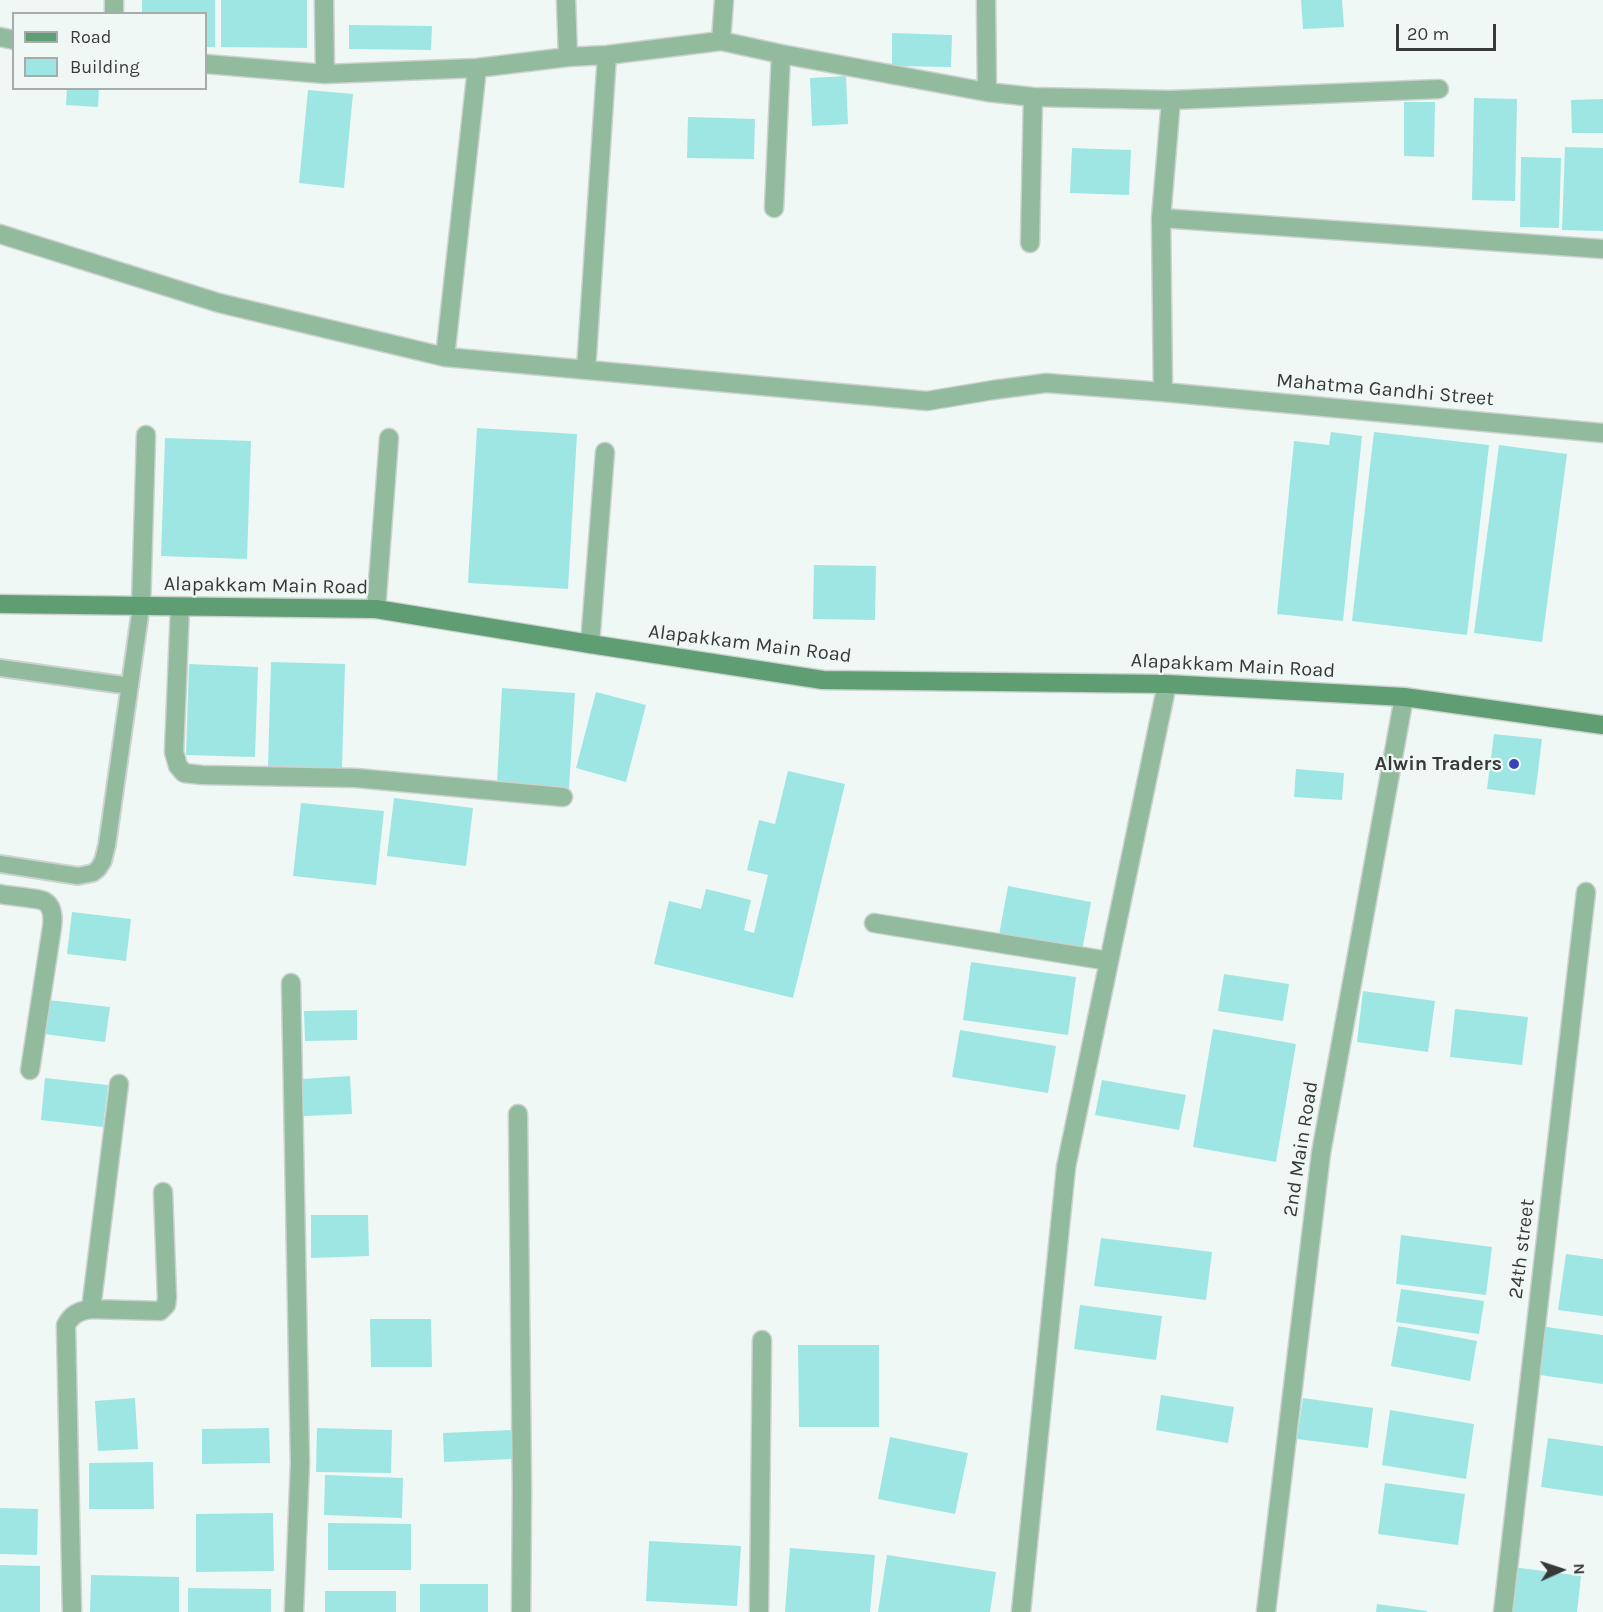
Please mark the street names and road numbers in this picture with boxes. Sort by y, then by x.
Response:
street label: Mahatma Gandhi Street [1275,369,1495,411]
street label: Alapakkam Main Road [164,572,368,600]
street label: Alapakkam Main Road [647,620,853,668]
street label: Alapakkam Main Road [1130,649,1336,683]
street label: 2nd Main Road [1278,1079,1324,1219]
street label: 24th street [1504,1198,1540,1300]

